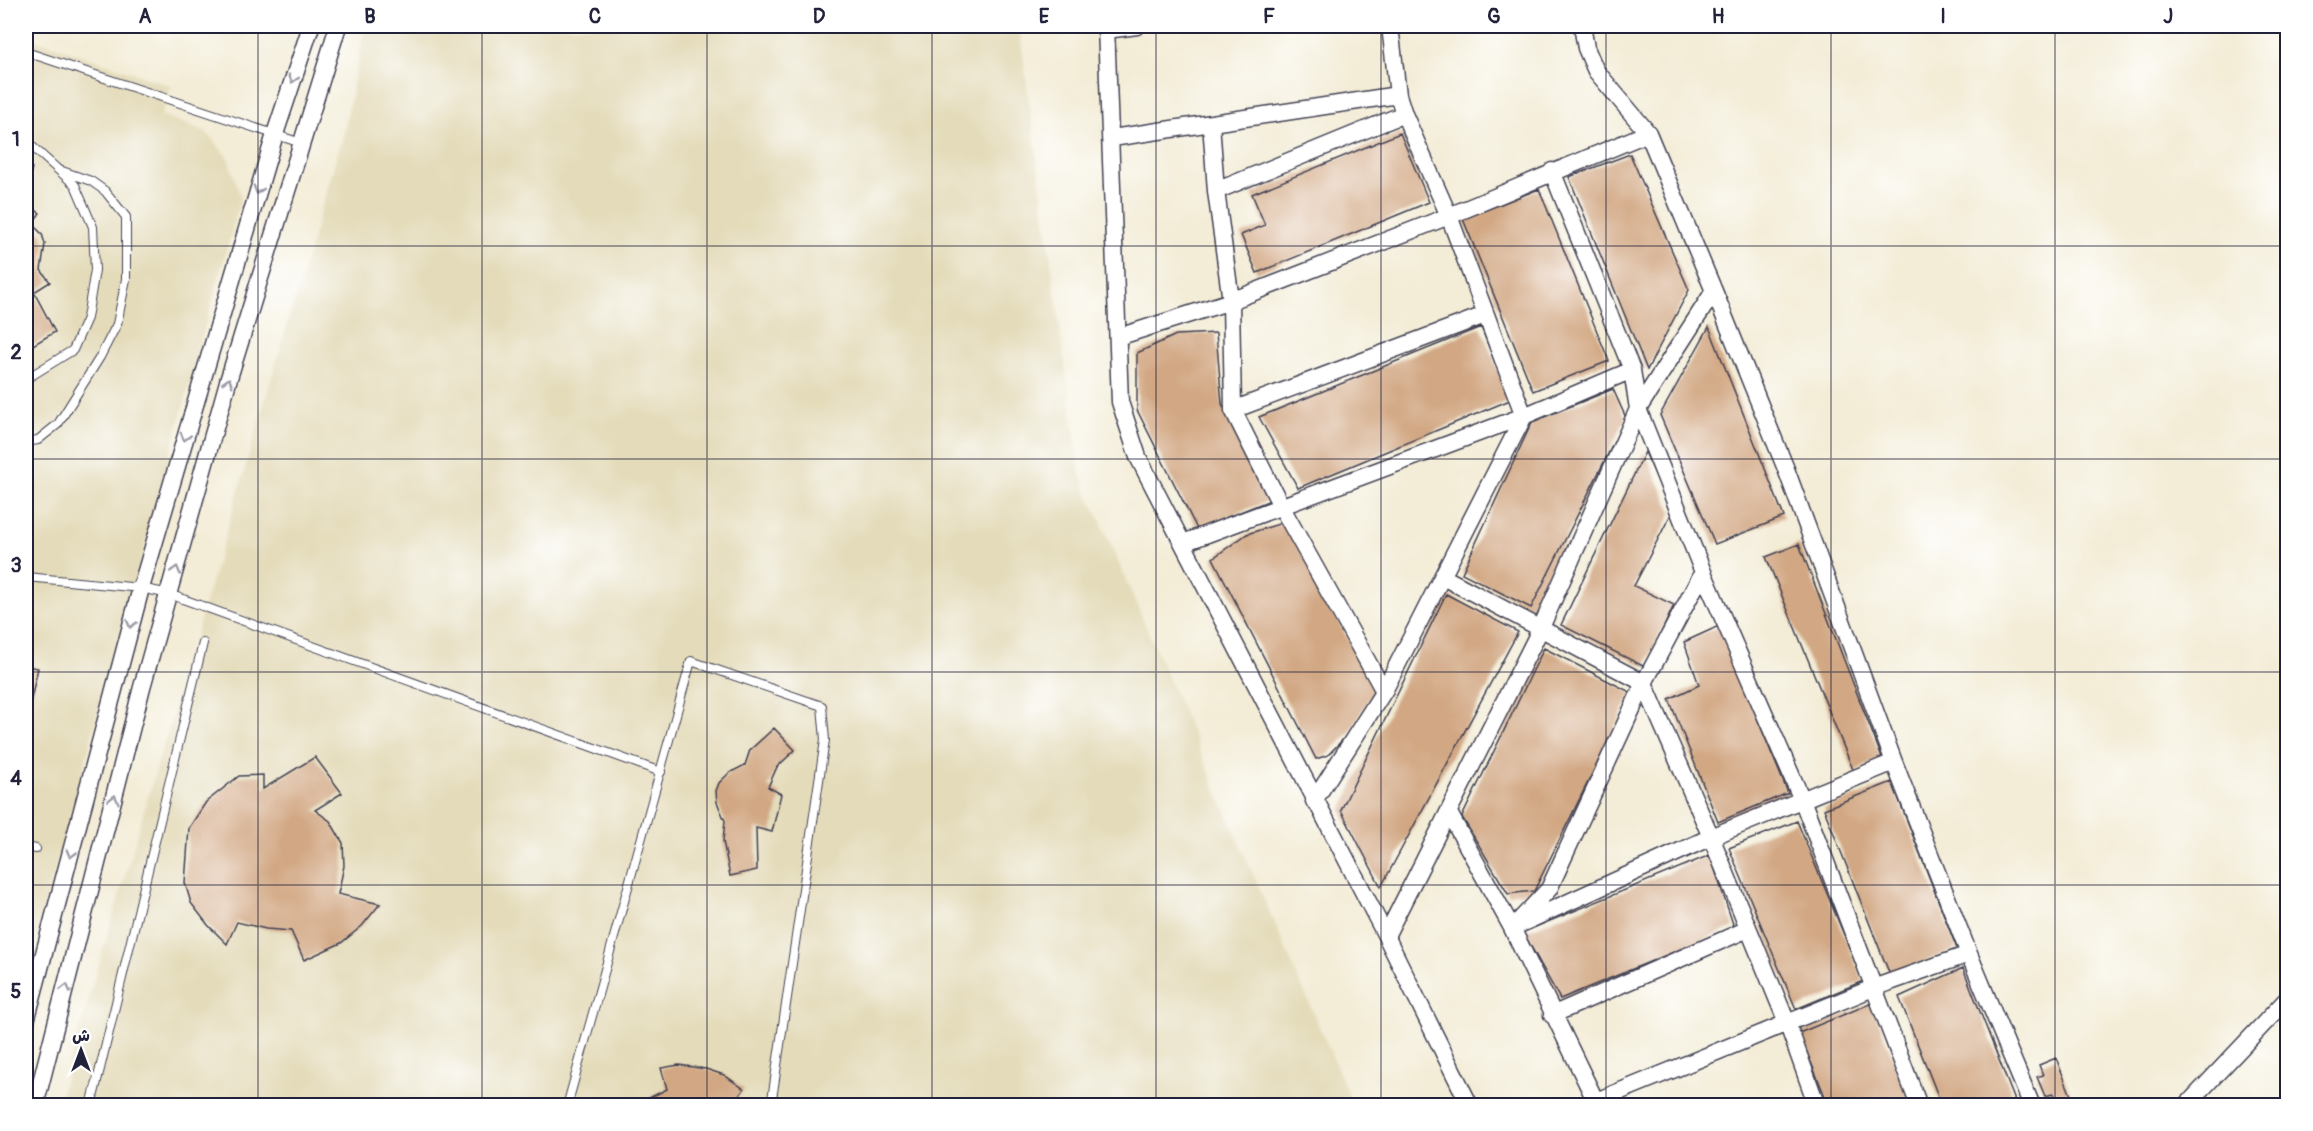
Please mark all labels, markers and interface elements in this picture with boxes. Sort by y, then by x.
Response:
text: A [139,4,152,29]
text: B [364,4,376,29]
text: C [589,4,601,29]
text: D [813,4,826,29]
text: E [1039,4,1050,29]
text: F [1263,4,1275,29]
text: G [1487,4,1501,29]
text: H [1712,4,1725,29]
text: I [1940,4,1946,29]
text: J [2163,4,2173,29]
one-way arrow [287,73,300,84]
text: 1 [12,127,20,152]
one-way arrow [253,184,265,195]
text: 2 [10,340,22,365]
one-way arrow [221,378,233,388]
one-way arrow [180,431,192,442]
text: 3 [10,553,22,578]
one-way arrow [169,565,181,576]
one-way arrow [126,619,138,629]
text: 4 [10,766,22,791]
one-way arrow [106,794,119,804]
one-way arrow [66,848,78,858]
text: 5 [11,979,22,1004]
one-way arrow [59,983,72,993]
north arrow [51,1020,111,1080]
text: ش [72,1026,90,1046]

